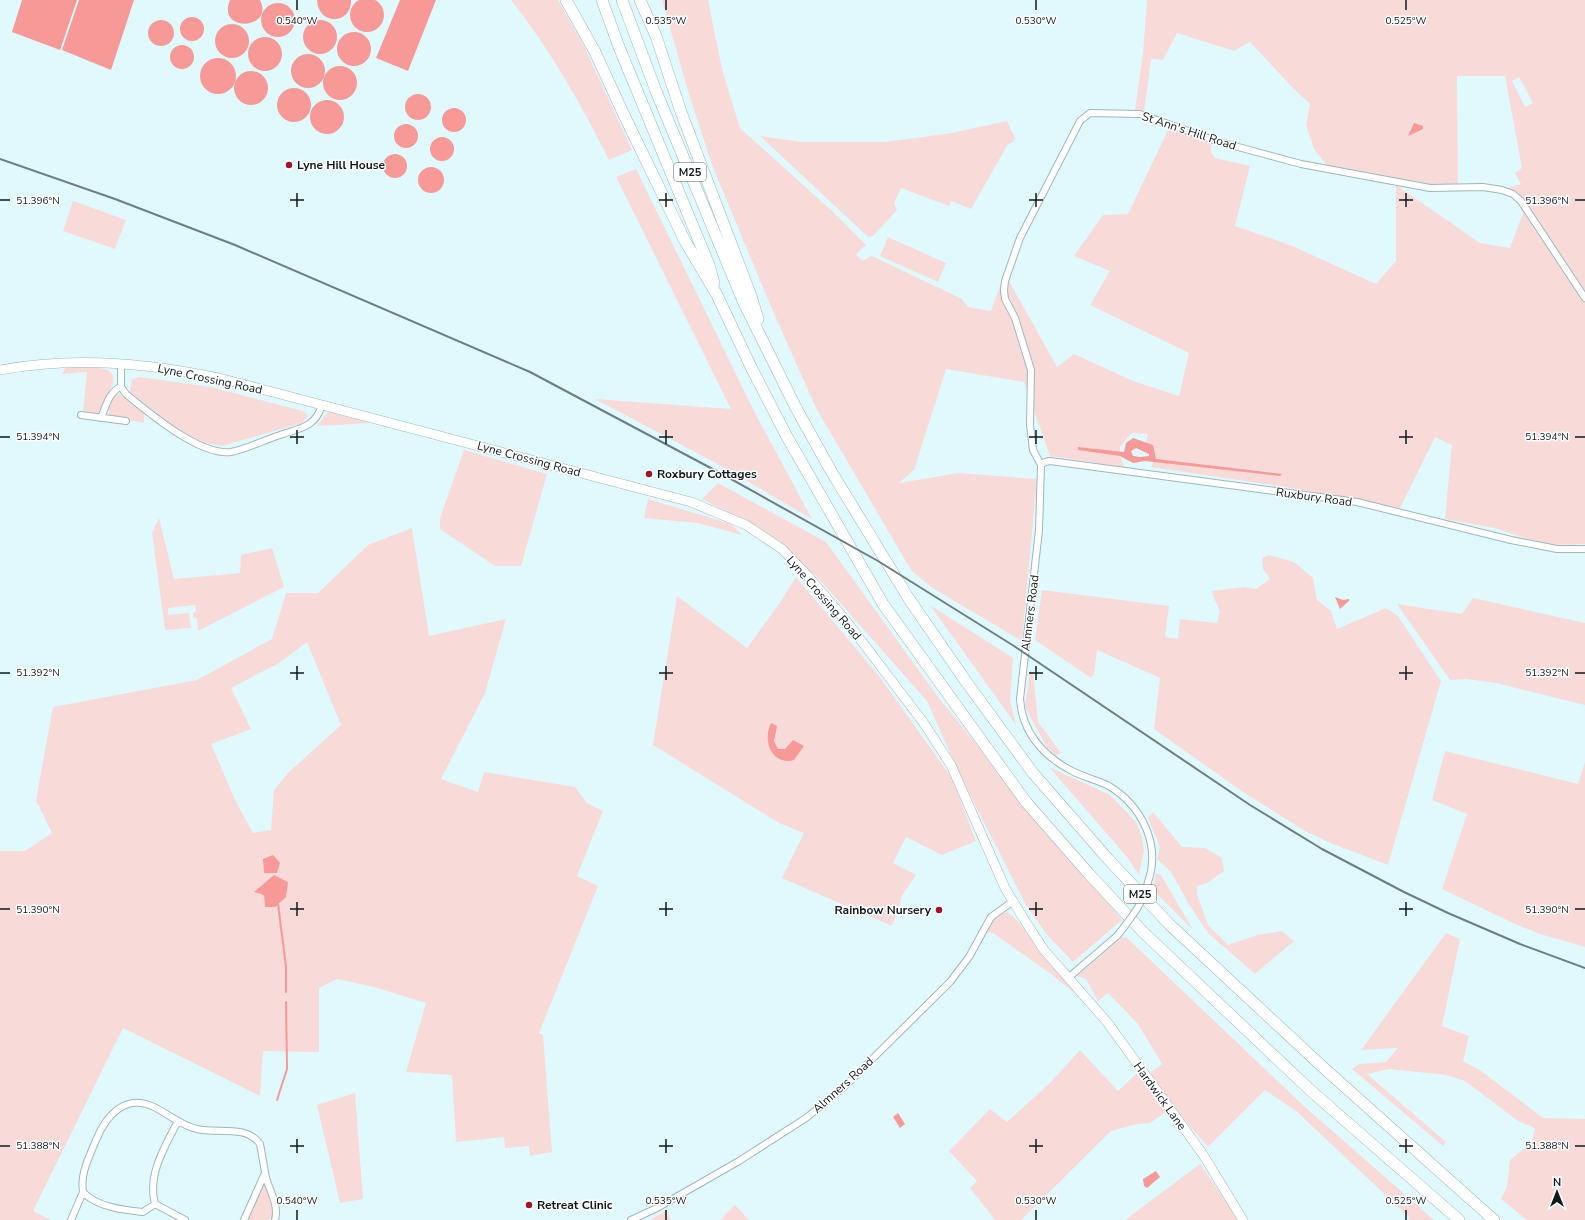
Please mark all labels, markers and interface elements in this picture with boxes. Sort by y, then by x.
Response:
text: 0.540°W [276,14,318,28]
text: 0.535°W [645,14,687,28]
text: 0.530°W [1015,14,1057,28]
text: 0.525°W [1385,14,1427,28]
street label: St Ann's Hill Road [1140,108,1238,154]
place label: Lyne Hill House [297,157,386,173]
marker: Lyne Hill House [284,160,294,170]
road number: M25 [674,163,706,181]
text: 51.396°N [16,194,60,208]
text: 51.396°N [1525,194,1569,208]
street label: Lyne Crossing Road [156,360,264,398]
text: 51.394°N [16,430,60,444]
text: 51.394°N [1525,430,1569,444]
street label: Lyne Crossing Road [475,437,583,481]
place label: Roxbury Cottages [657,466,757,482]
marker: Roxbury Cottages [644,469,654,479]
street label: Ruxbury Road [1275,484,1353,510]
street label: Lyne Crossing Road [783,553,865,643]
street label: Almners Road [1017,574,1043,652]
text: 51.392°N [16,666,60,680]
text: 51.392°N [1525,666,1569,680]
road number: M25 [1124,885,1156,903]
place label: Rainbow Nursery [834,902,932,918]
text: 51.390°N [16,903,60,917]
text: 51.390°N [1525,903,1569,917]
marker: Rainbow Nursery [934,905,944,915]
street label: Almners Road [809,1053,877,1117]
street label: Hardwick Lane [1130,1059,1190,1133]
text: 51.388°N [16,1139,60,1153]
text: 51.388°N [1525,1139,1569,1153]
north arrow [1537,1172,1577,1212]
text: N [1553,1175,1561,1190]
text: 0.540°W [276,1194,318,1208]
text: 0.535°W [645,1194,687,1208]
text: 0.530°W [1015,1194,1057,1208]
text: 0.525°W [1385,1194,1427,1208]
place label: Retreat Clinic [537,1197,613,1213]
marker: Retreat Clinic [524,1200,534,1210]

